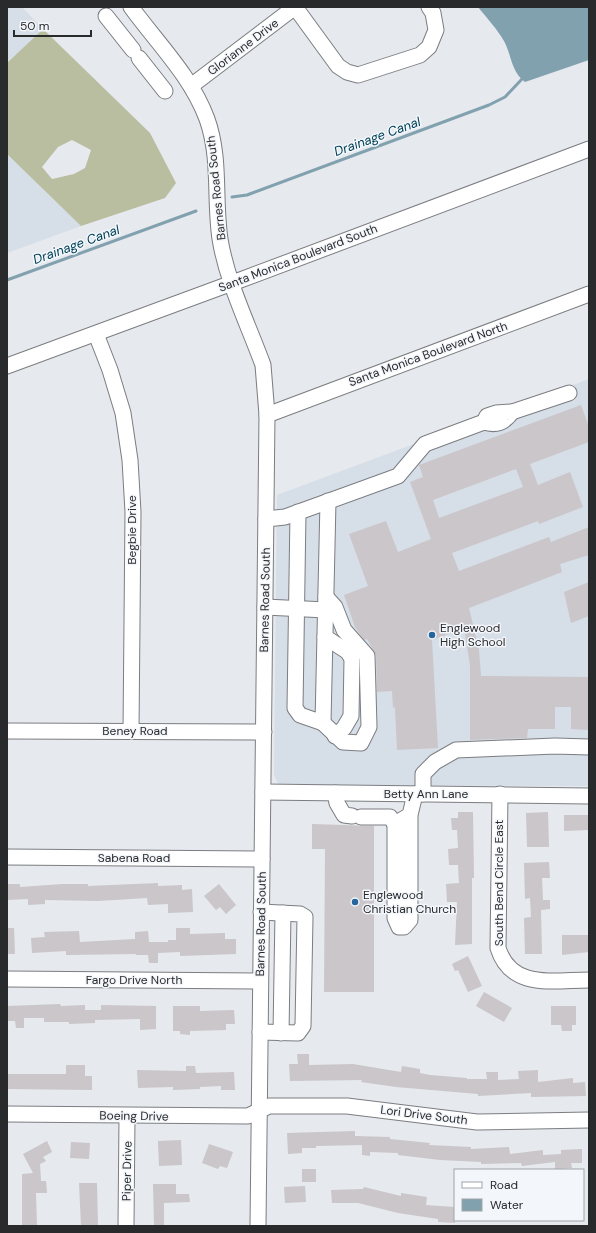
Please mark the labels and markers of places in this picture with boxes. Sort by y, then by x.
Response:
place label: Englewood High School [440,620,505,650]
marker: Englewood High School [427,630,437,640]
place label: Englewood Christian Church [363,887,456,917]
marker: Englewood Christian Church [350,897,360,907]

